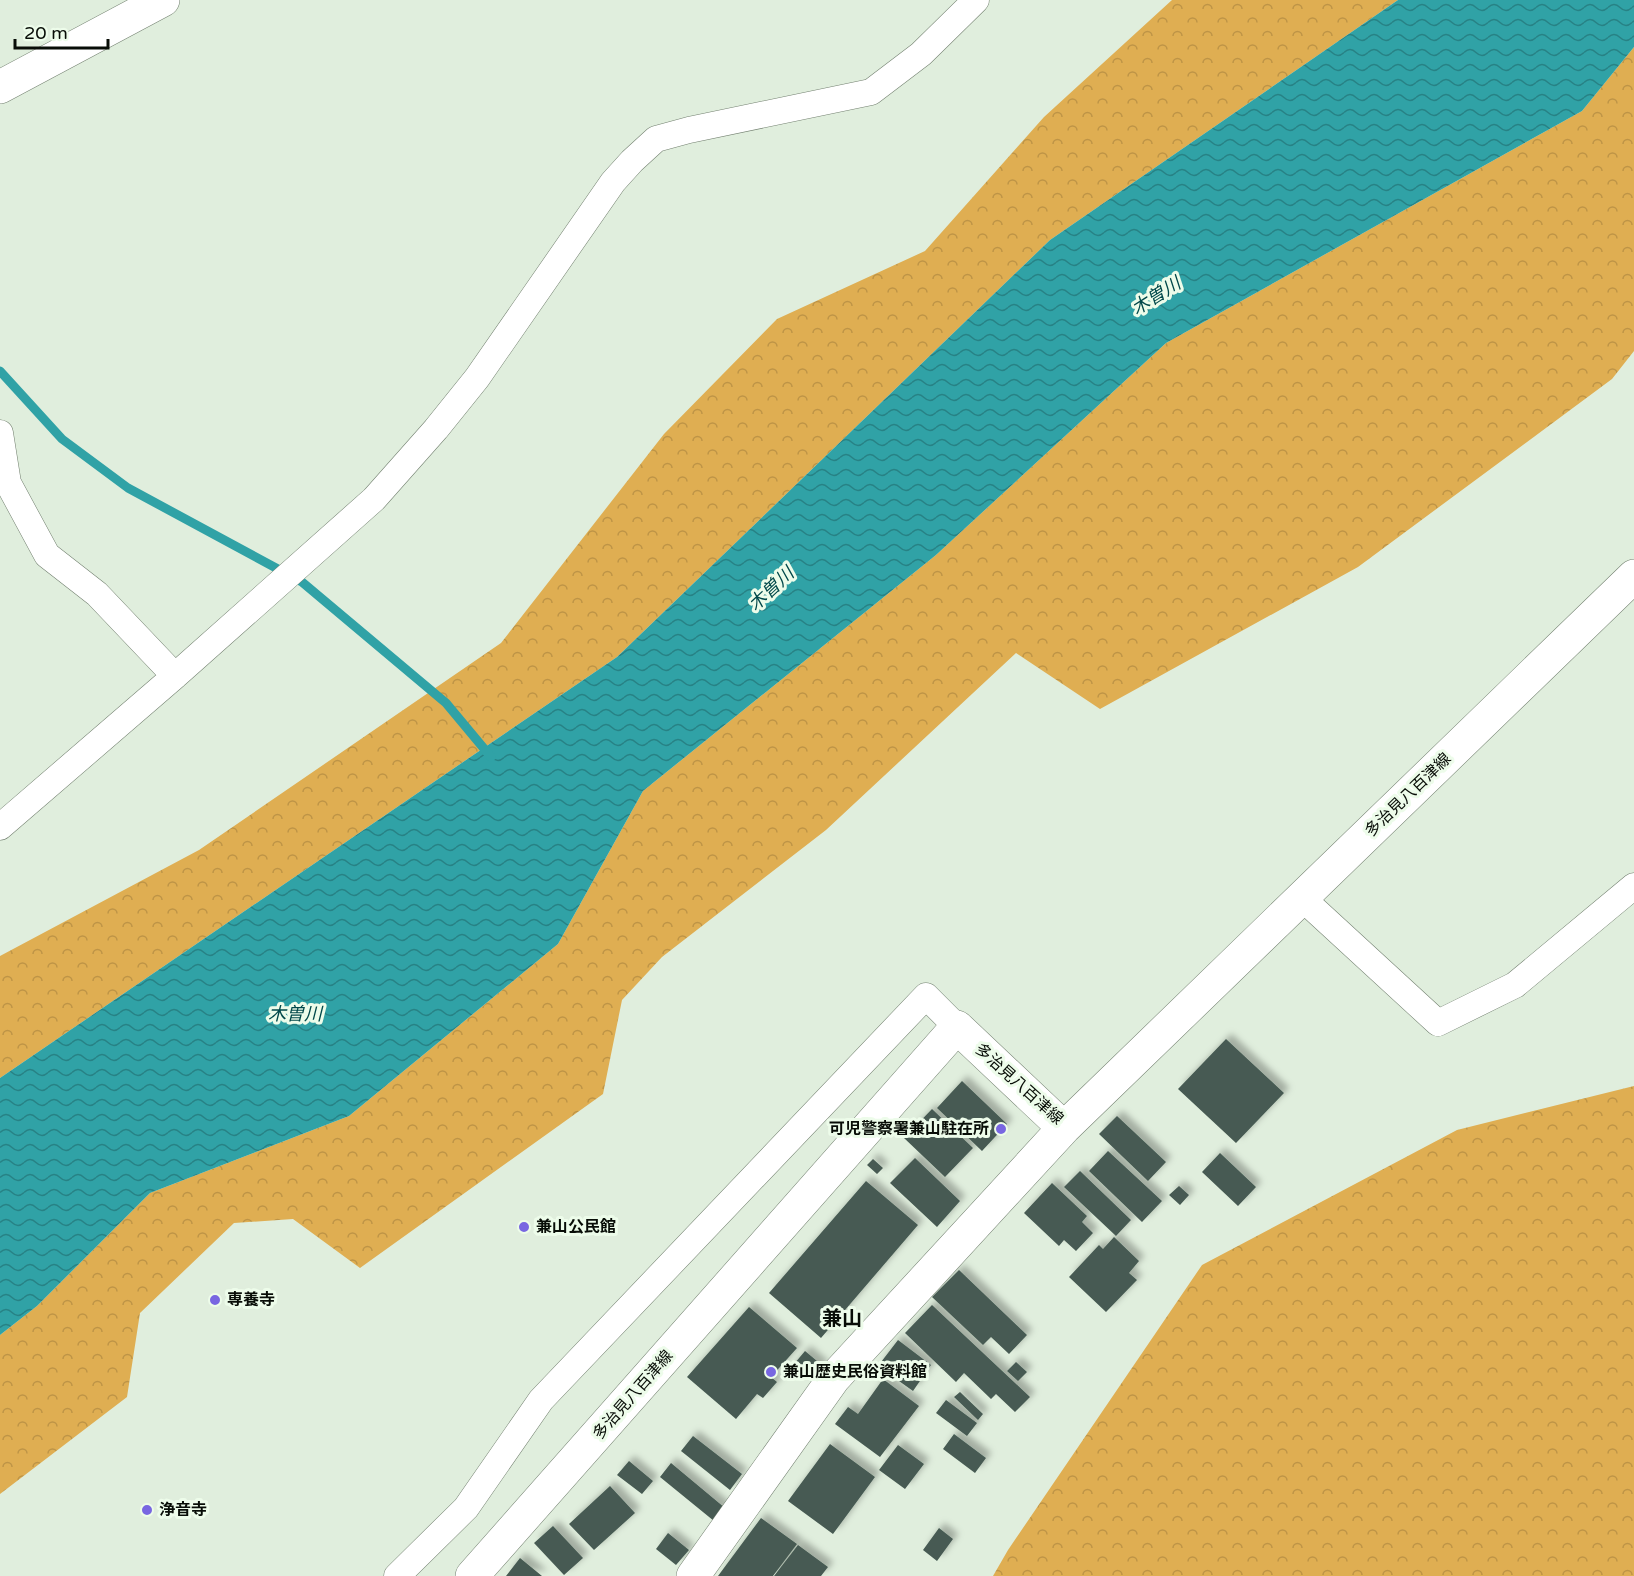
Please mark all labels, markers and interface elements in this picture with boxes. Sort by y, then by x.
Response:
scale bar [15,12,108,50]
text: 20 m [24,22,68,44]
water label: 木曽川 [1127,271,1186,320]
water label: 木曽川 [744,561,800,615]
street label: 多治見八百津線 [1361,749,1455,841]
water label: 木曽川 [268,1003,324,1025]
street label: 多治見八百津線 [971,1039,1067,1129]
place label: 可児警察署兼山駐在所 [829,1119,989,1139]
marker: 可児警察署兼山駐在所 [994,1122,1008,1136]
place label: 兼山公民館 [536,1217,616,1237]
marker: 兼山公民館 [517,1220,531,1234]
place label: 専養寺 [227,1290,275,1310]
marker: 専養寺 [208,1293,222,1307]
district label: 兼山 [822,1307,862,1331]
street label: 多治見八百津線 [589,1346,677,1444]
place label: 兼山歴史民俗資料館 [783,1362,927,1382]
marker: 兼山歴史民俗資料館 [764,1365,778,1379]
place label: 浄音寺 [159,1500,207,1520]
marker: 浄音寺 [140,1503,154,1517]

